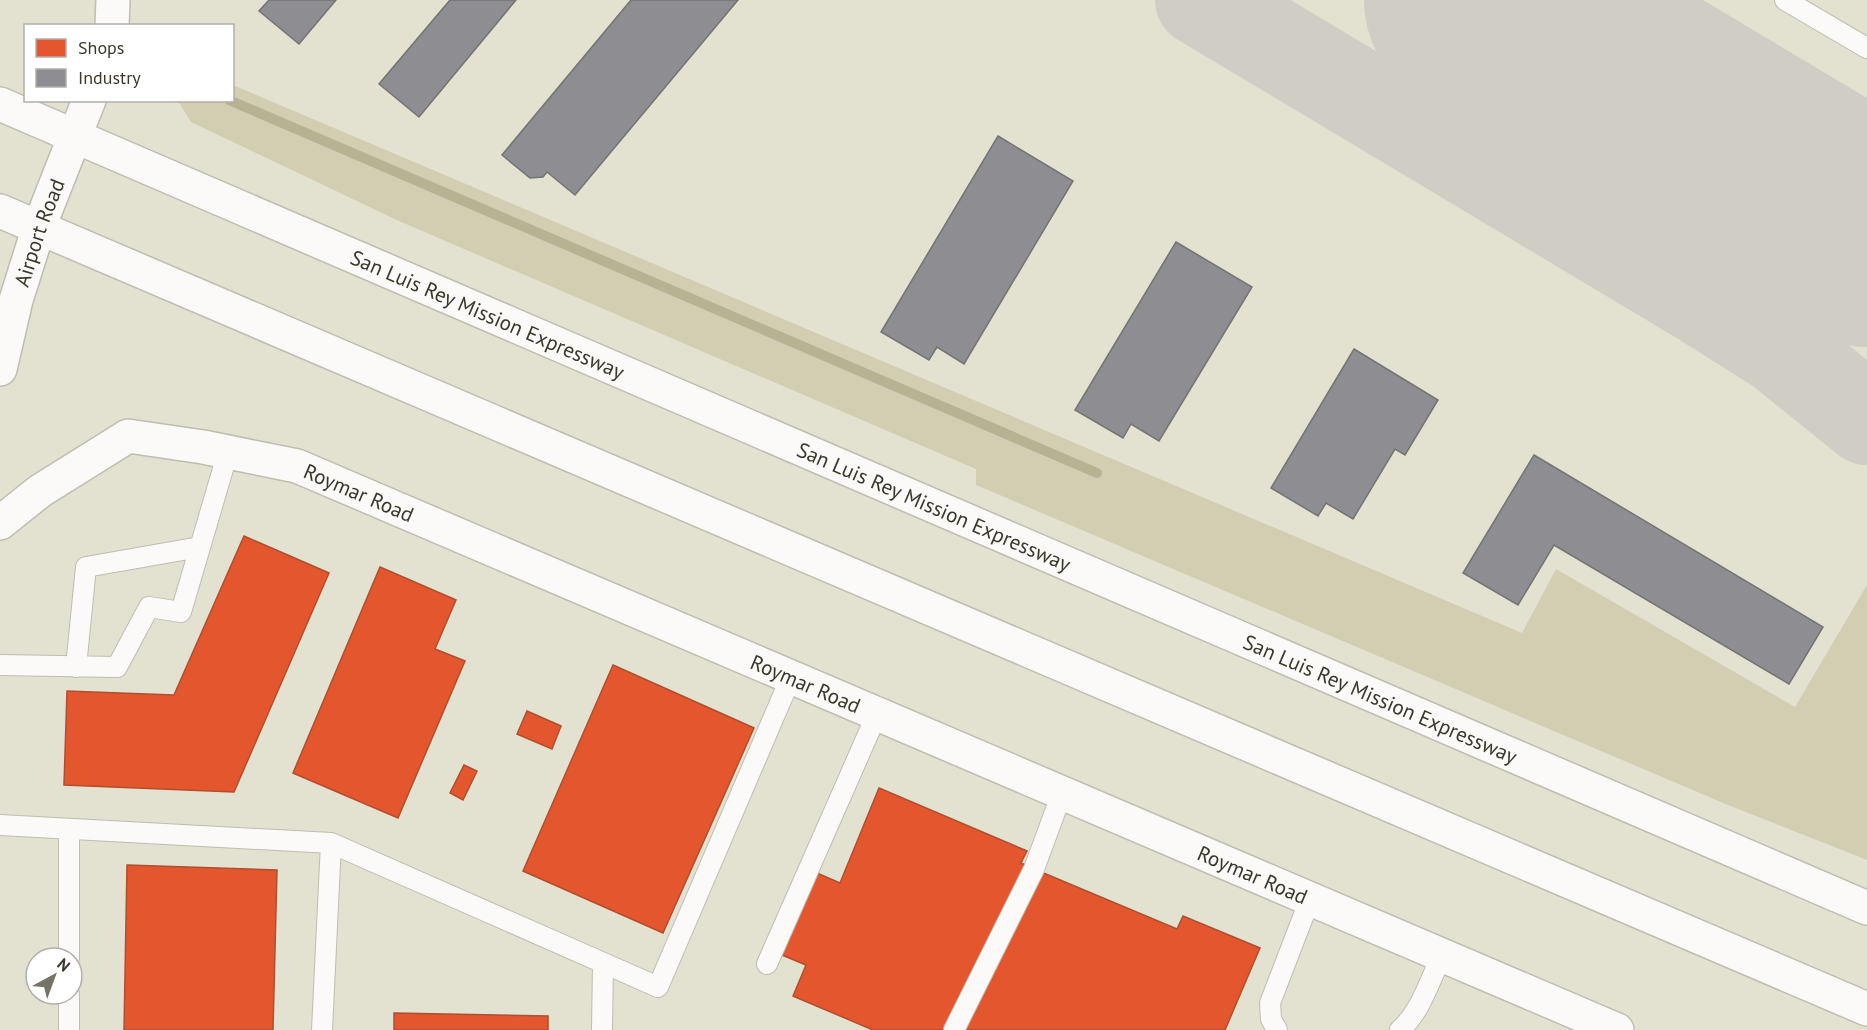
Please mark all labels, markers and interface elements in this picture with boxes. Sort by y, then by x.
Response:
legend [24,24,234,102]
text: Shops [78,36,124,59]
text: Industry [78,66,141,89]
street label: Airport Road [8,175,70,290]
street label: San Luis Rey Mission Expressway [347,243,629,385]
street label: San Luis Rey Mission Expressway [793,435,1075,577]
street label: Roymar Road [300,457,418,528]
street label: San Luis Rey Mission Expressway [1239,628,1522,769]
street label: Roymar Road [747,648,865,719]
street label: Roymar Road [1194,839,1312,910]
north arrow [24,946,84,1006]
text: N [53,954,74,976]

